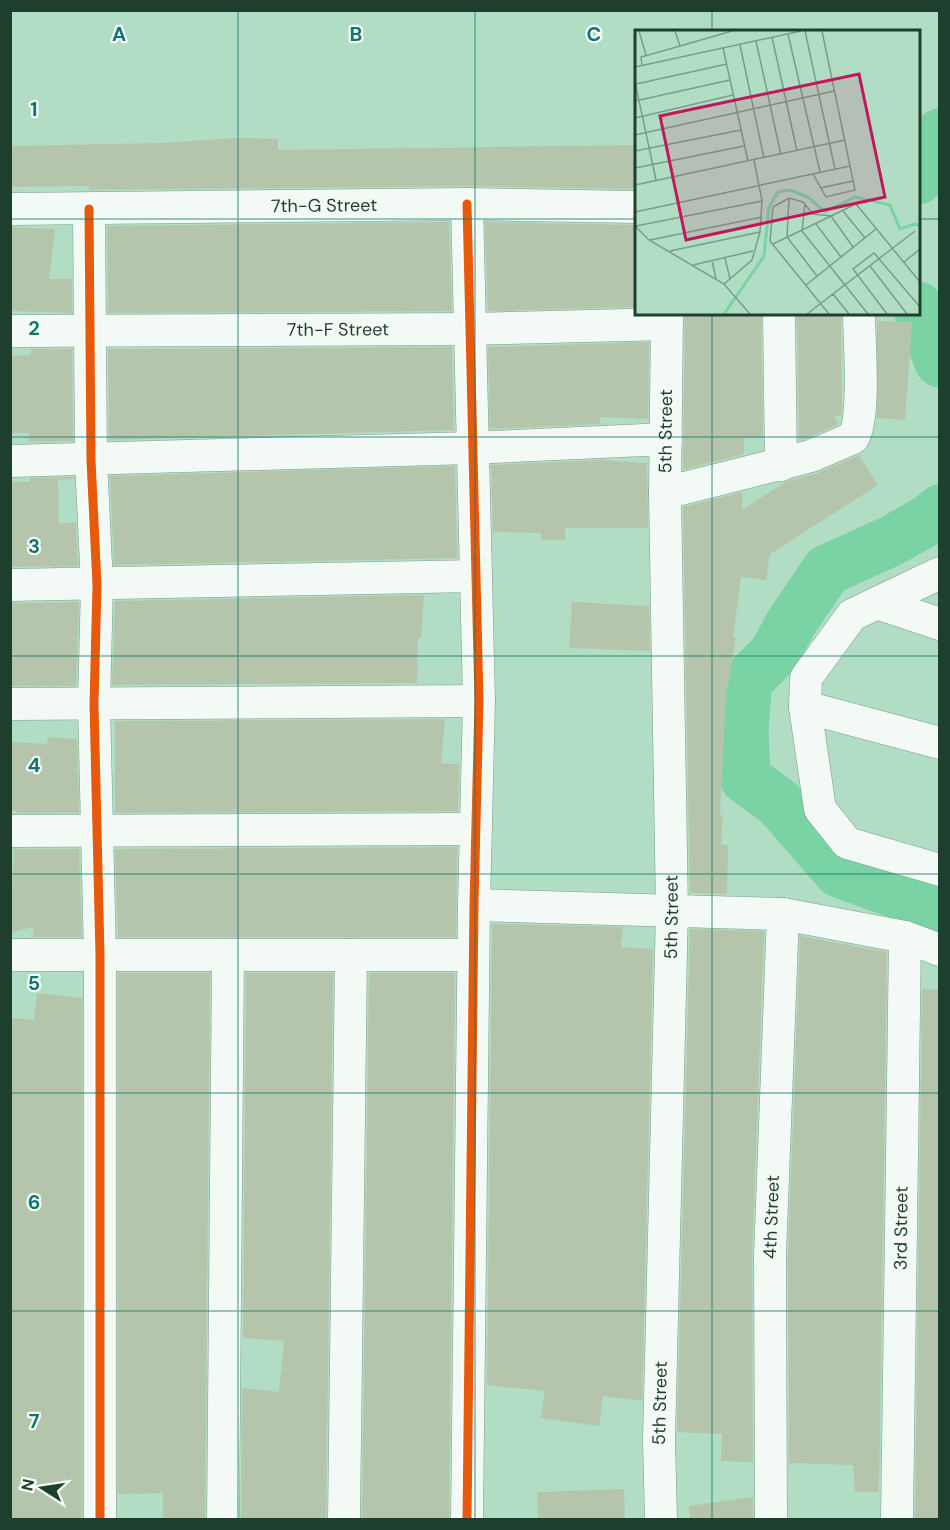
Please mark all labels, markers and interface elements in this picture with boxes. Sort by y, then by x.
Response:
text: A [112,21,126,47]
text: B [350,21,362,47]
text: C [587,21,601,47]
inset map [635,30,920,315]
text: 1 [30,96,38,122]
street label: 7th-G Street [271,193,377,218]
text: 2 [28,315,40,341]
street label: 7th-F Street [287,317,389,342]
street label: 5th Street [653,389,678,474]
text: 3 [28,533,40,559]
text: 4 [28,752,41,778]
street label: 5th Street [659,875,684,960]
text: 5 [28,970,40,996]
street label: 4th Street [758,1174,785,1260]
street label: 3rd Street [888,1186,914,1270]
text: 6 [28,1189,40,1215]
street label: 5th Street [647,1361,673,1445]
text: 7 [29,1408,40,1434]
north arrow [12,1458,72,1518]
text: N [16,1477,39,1493]

